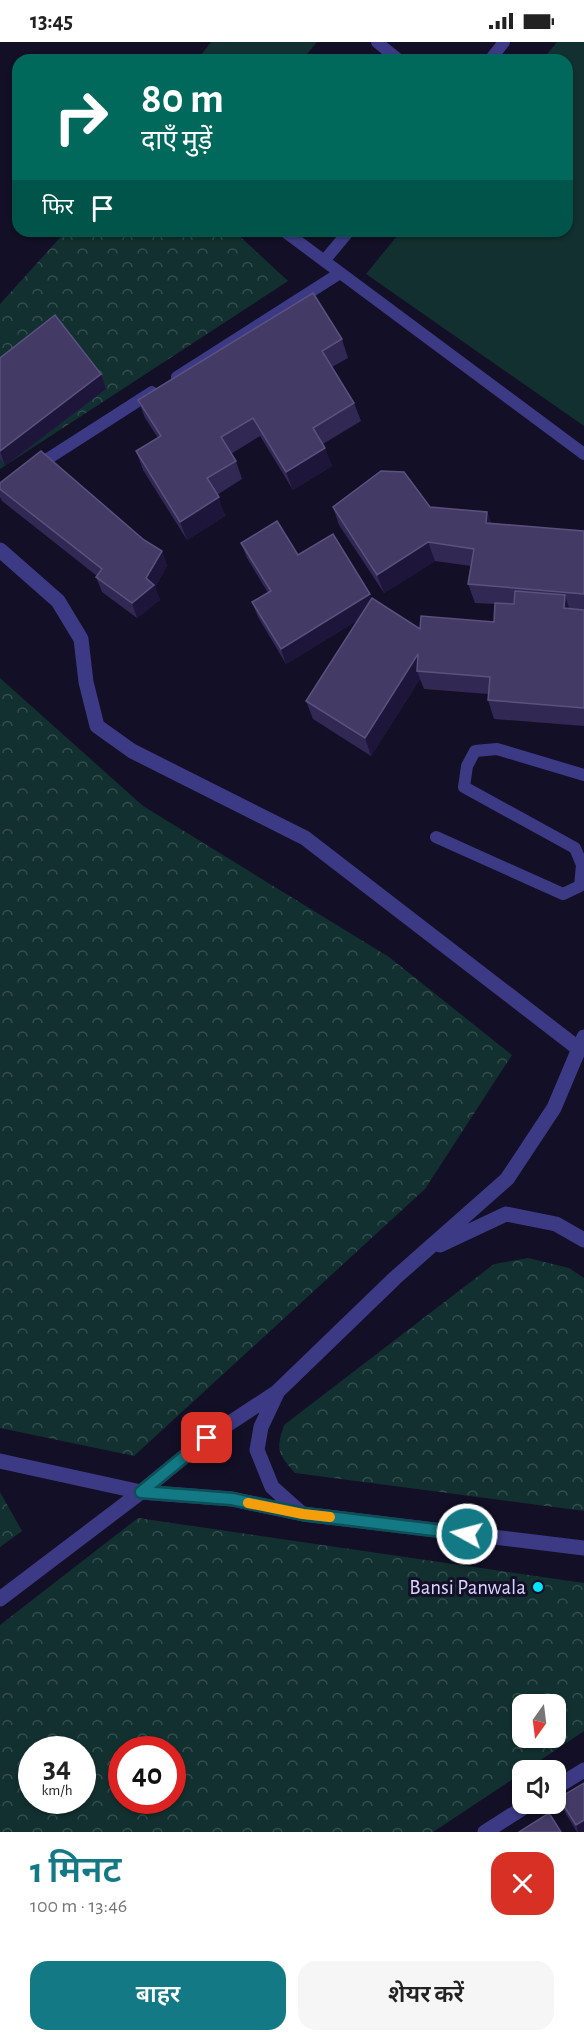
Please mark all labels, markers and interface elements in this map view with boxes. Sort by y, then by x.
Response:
text: 13:45 [30,10,73,32]
icon: right [42,78,120,156]
text: 80 m [141,78,224,120]
text: दाएँ मुड़ें [141,127,212,154]
icon: arrive [86,192,119,225]
text: फिर [42,196,74,218]
pin [181,1412,232,1463]
icon: arrive [190,1421,223,1454]
position arrow [435,1502,499,1566]
place label: Bansi Panwala [409,1577,526,1598]
marker: Bansi Panwala [531,1580,545,1594]
north arrow [512,1694,566,1748]
map controls [512,1694,566,1814]
speed limit sign: 40 [108,1736,186,1814]
text: 34 [43,1753,71,1783]
button: sound [512,1760,566,1814]
text: km/h [42,1783,72,1798]
button: close [491,1852,554,1915]
text: 1 मिनट [30,1853,121,1889]
text: 100 m · 13:46 [30,1896,127,1916]
button: बाहर [30,1961,286,2030]
button: शेयर करें [298,1961,554,2030]

